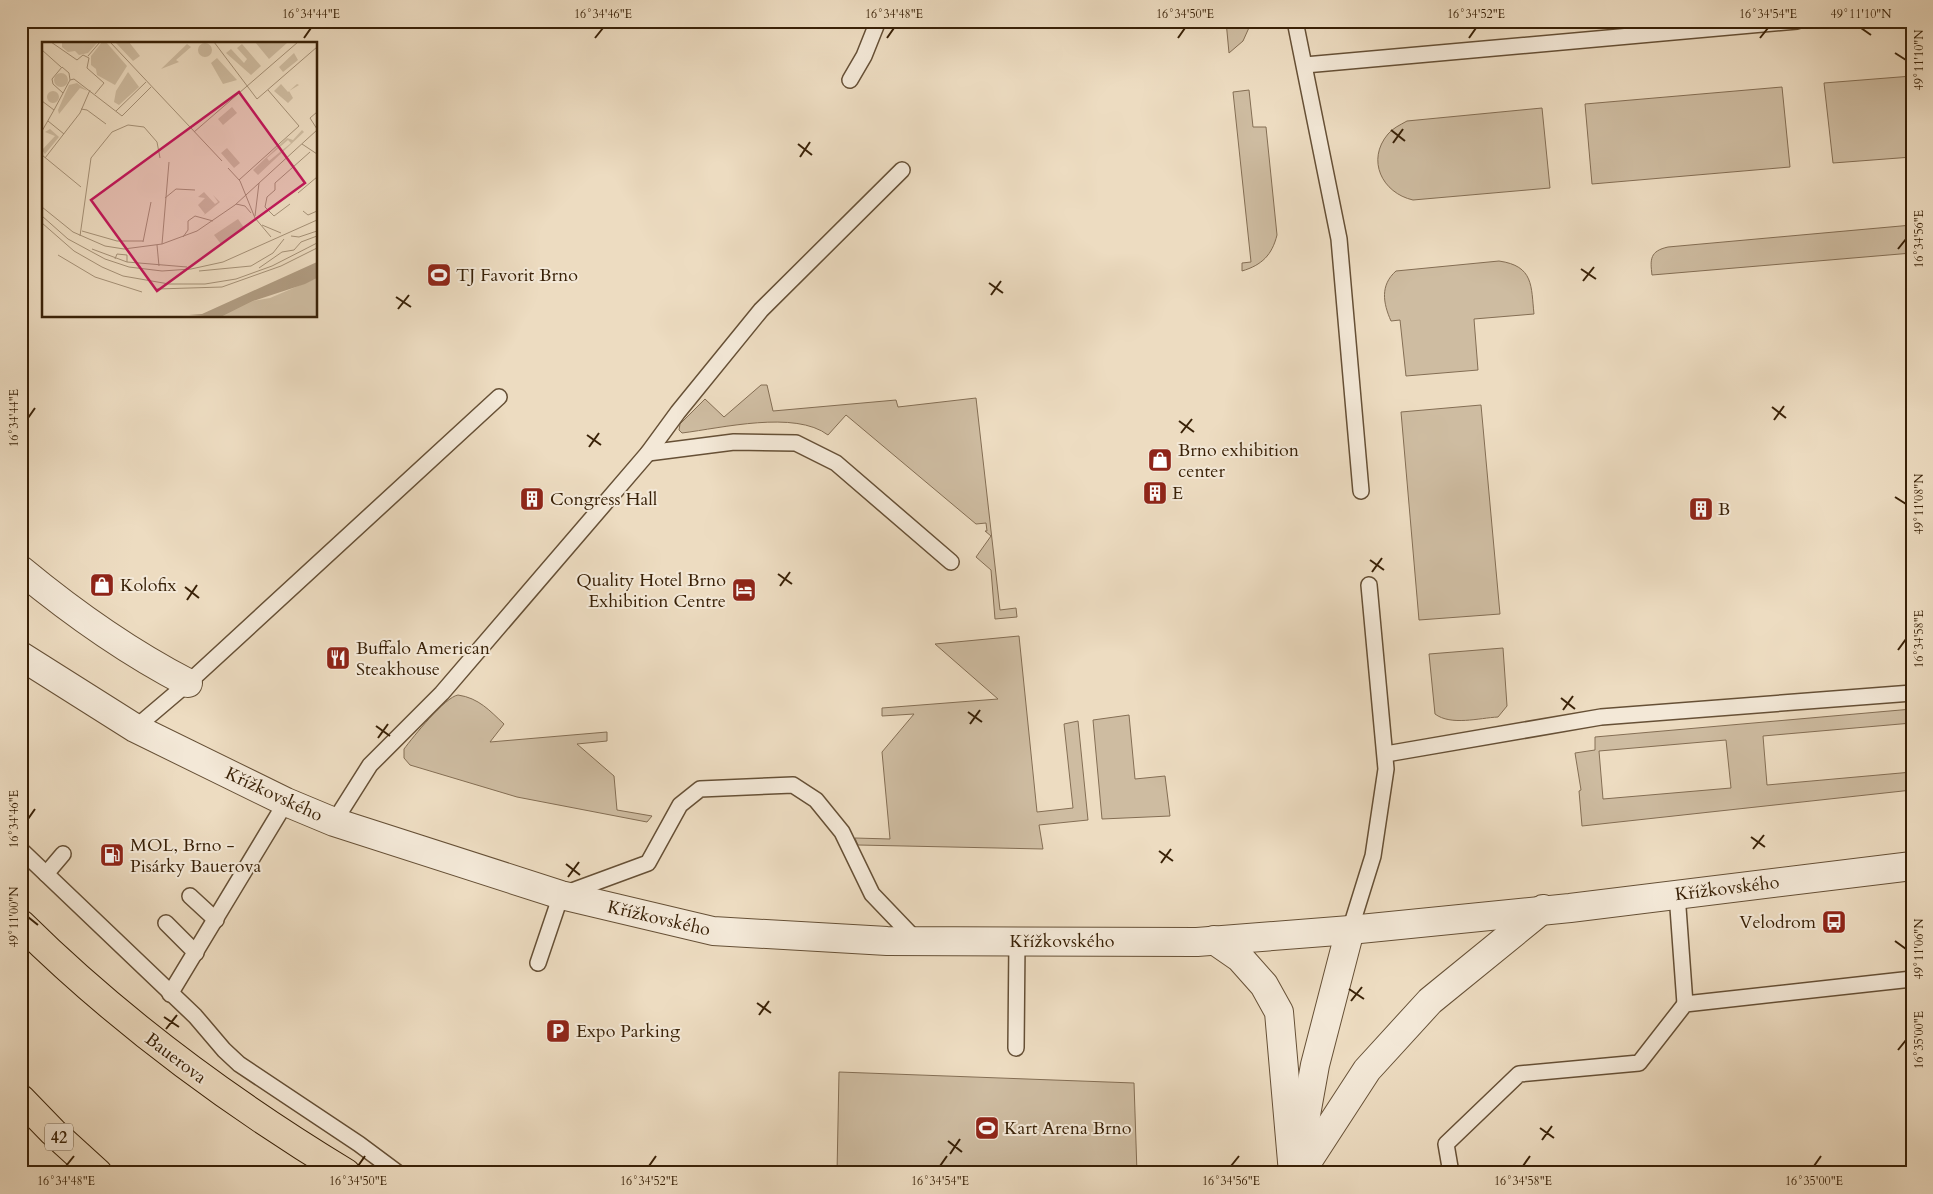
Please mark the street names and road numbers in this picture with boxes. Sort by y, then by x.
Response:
street label: Křížkovského [221,761,327,828]
street label: Křížkovského [1673,870,1781,907]
street label: Křížkovského [605,895,713,943]
street label: Křížkovského [1010,929,1115,954]
street label: Bauerova [140,1027,212,1090]
road number: 42 [45,1124,73,1150]

